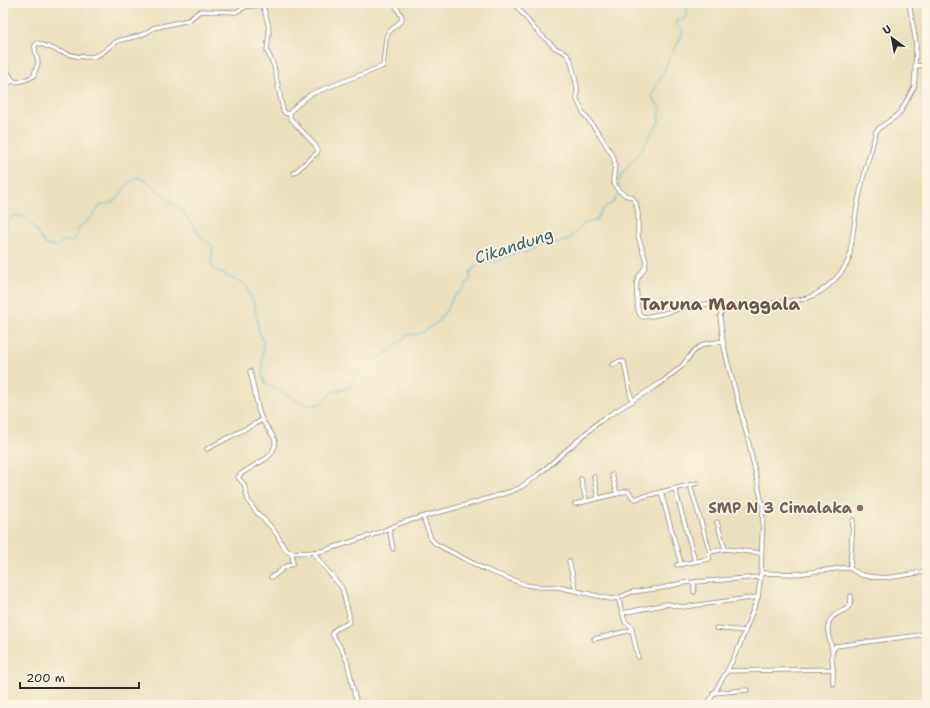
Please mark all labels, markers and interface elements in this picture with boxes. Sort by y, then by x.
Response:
north arrow [872,18,912,58]
text: U [880,22,894,38]
water label: Cikandung [472,223,556,269]
district label: Taruna Manggala [640,293,800,315]
place label: SMP N 3 Cimalaka [708,498,853,518]
marker: SMP N 3 Cimalaka [855,503,865,513]
scale bar [20,664,139,690]
text: 200 m [26,670,65,686]

